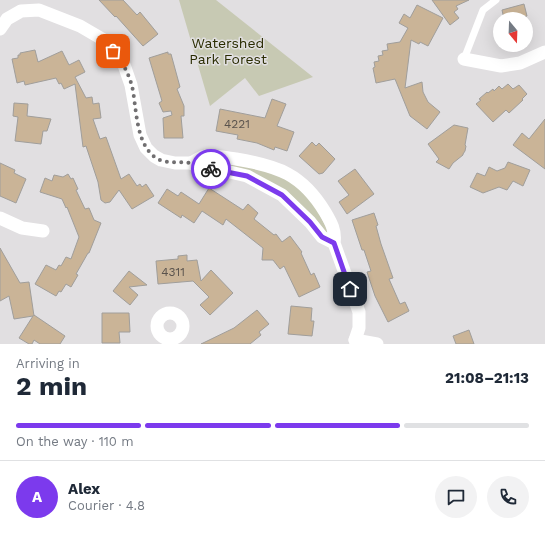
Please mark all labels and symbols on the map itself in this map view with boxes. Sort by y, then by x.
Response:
north arrow [493,12,533,52]
pin [96,34,130,68]
park label: Watershed Park Forest [189,35,267,67]
house number: 4221 [224,117,250,131]
courier [191,149,231,189]
house number: 4311 [161,265,185,279]
pin [333,272,367,306]

